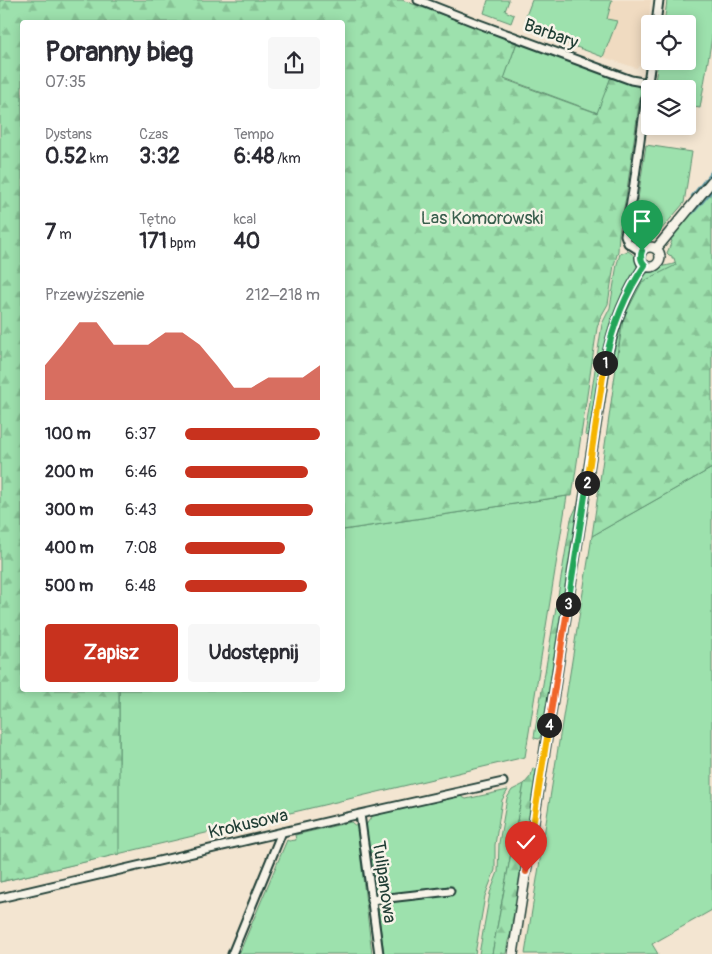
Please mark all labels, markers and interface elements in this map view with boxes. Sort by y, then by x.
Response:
street label: Barbary [521,14,582,55]
map controls [641,15,696,135]
button: locate [641,15,696,70]
text: Poranny bieg [45,35,193,70]
button: share [268,37,320,89]
text: 07:35 [45,72,86,92]
button: layers [641,80,696,135]
text: Dystans [45,126,92,143]
text: Czas [139,126,168,143]
text: Tempo [234,126,274,143]
text: 0.52 [45,143,87,170]
text: 3:32 [139,143,180,170]
text: 6:48 [234,143,274,170]
text: km [87,150,108,167]
text: /km [274,150,301,167]
pin [621,200,663,251]
park label: Las Komorowski [421,207,543,230]
icon: arrive [628,207,656,235]
text: Tętno [139,211,176,228]
text: kcal [234,211,256,228]
text: 7 [45,219,56,246]
text: m [56,226,72,243]
text: 171 [139,228,167,255]
text: 40 [234,228,260,255]
text: bpm [167,235,196,252]
text: Przewyższenie [45,285,144,305]
text: 212–218 m [245,285,320,305]
pin: 1 [592,350,618,376]
text: 1 [603,355,608,372]
text: 100 m [45,424,91,444]
text: 6:37 [125,424,156,444]
text: 200 m [45,462,93,482]
text: 6:46 [125,462,157,482]
pin: 2 [574,470,600,496]
text: 2 [584,475,591,492]
text: 300 m [45,500,93,520]
text: 6:43 [125,500,157,520]
text: 400 m [45,538,94,558]
text: 7:08 [125,538,157,558]
text: 500 m [45,576,93,596]
text: 6:48 [125,576,156,596]
pin: 3 [556,592,580,616]
text: 3 [565,596,572,613]
button: Zapisz [45,624,178,682]
button: Udostępnij [188,624,320,682]
pin: 4 [536,712,562,738]
text: 4 [545,717,554,734]
street label: Krokusowa [206,804,290,844]
pin [505,821,547,872]
icon: check [512,828,540,856]
street label: Tulipanowa [367,839,401,925]

